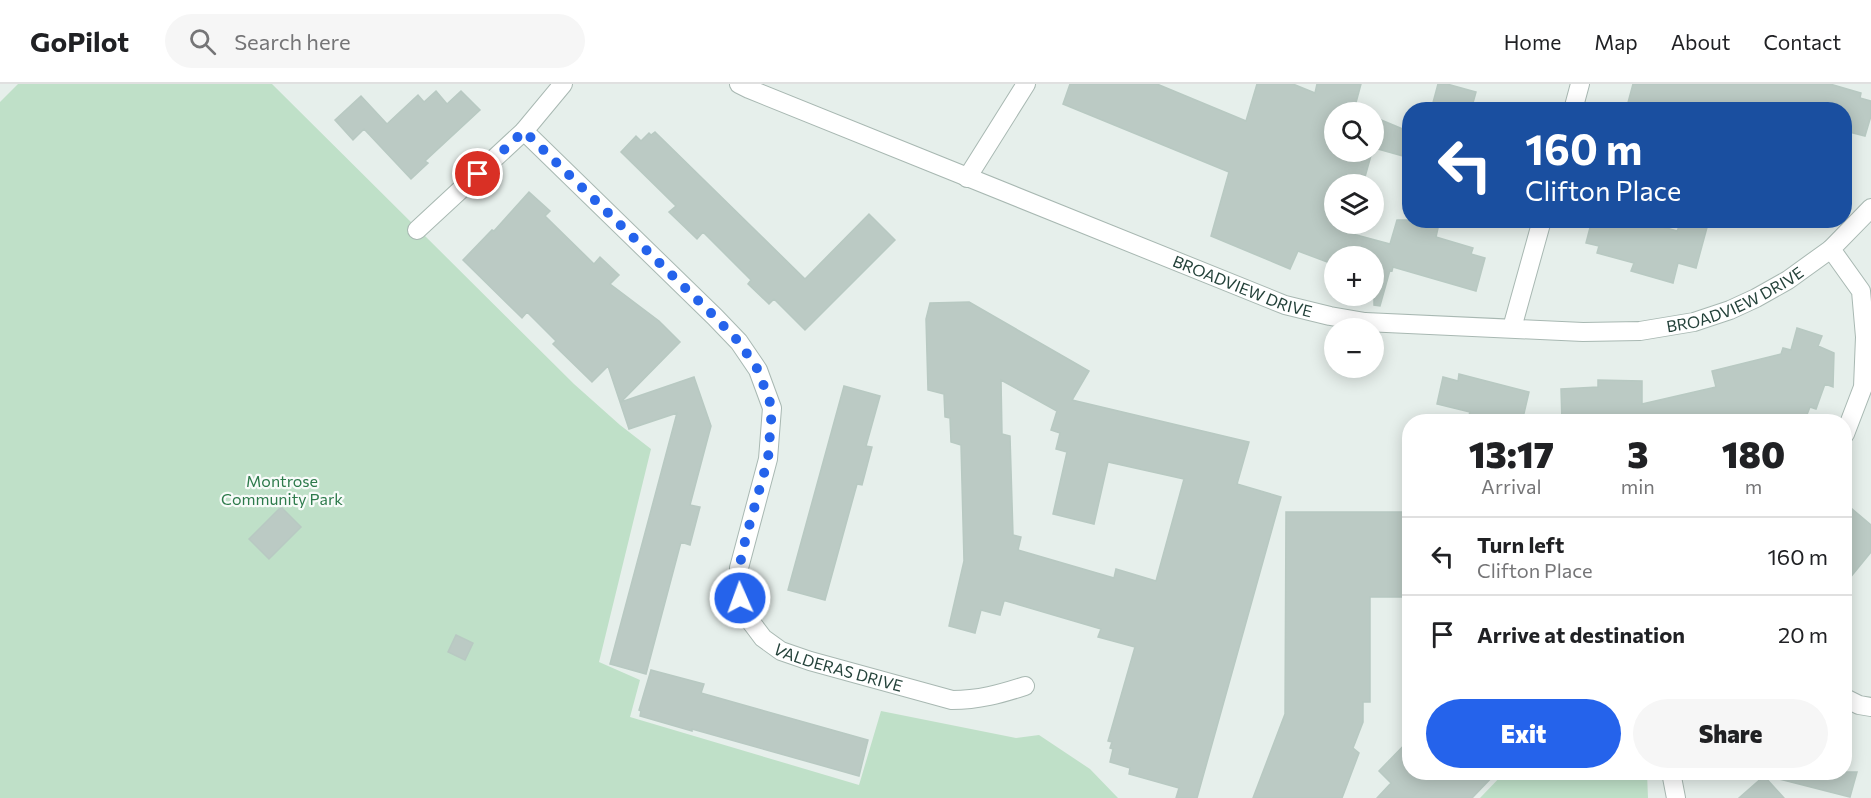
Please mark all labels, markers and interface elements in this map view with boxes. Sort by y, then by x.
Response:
search box [165,14,585,68]
text: GoPilot [30,24,129,58]
icon: search [186,25,219,58]
text: Search here [234,28,351,55]
text: Home [1504,29,1561,54]
text: Map [1594,29,1638,54]
text: About [1671,29,1730,54]
text: Contact [1763,29,1841,54]
map controls [1324,102,1384,378]
button: search [1324,102,1384,162]
text: 160 m [1525,122,1643,174]
icon: left [1426,126,1504,204]
pin [452,148,503,199]
icon: arrive [461,157,494,190]
button: layers [1324,174,1384,234]
text: Clifton Place [1525,174,1681,207]
button: + [1324,246,1384,306]
street label: BROADVIEW DRIVE [1170,251,1314,320]
street label: BROADVIEW DRIVE [1665,262,1807,335]
button: − [1324,318,1384,378]
text: 13:17 [1469,431,1554,475]
text: 3 [1627,431,1648,475]
text: 180 [1722,431,1785,475]
park label: Montrose Community Park [221,471,343,508]
text: Arrival [1481,474,1542,498]
text: min [1621,474,1655,498]
text: m [1745,474,1762,498]
text: Turn left [1477,531,1564,558]
icon: left [1426,540,1459,573]
text: 160 m [1767,543,1828,570]
text: Clifton Place [1477,558,1593,582]
position arrow [708,566,772,630]
icon: arrive [1426,618,1459,651]
text: Arrive at destination [1477,621,1685,648]
text: 20 m [1778,621,1828,648]
street label: VALDERAS DRIVE [770,639,905,695]
button: Exit [1426,699,1621,768]
button: Share [1633,699,1828,768]

